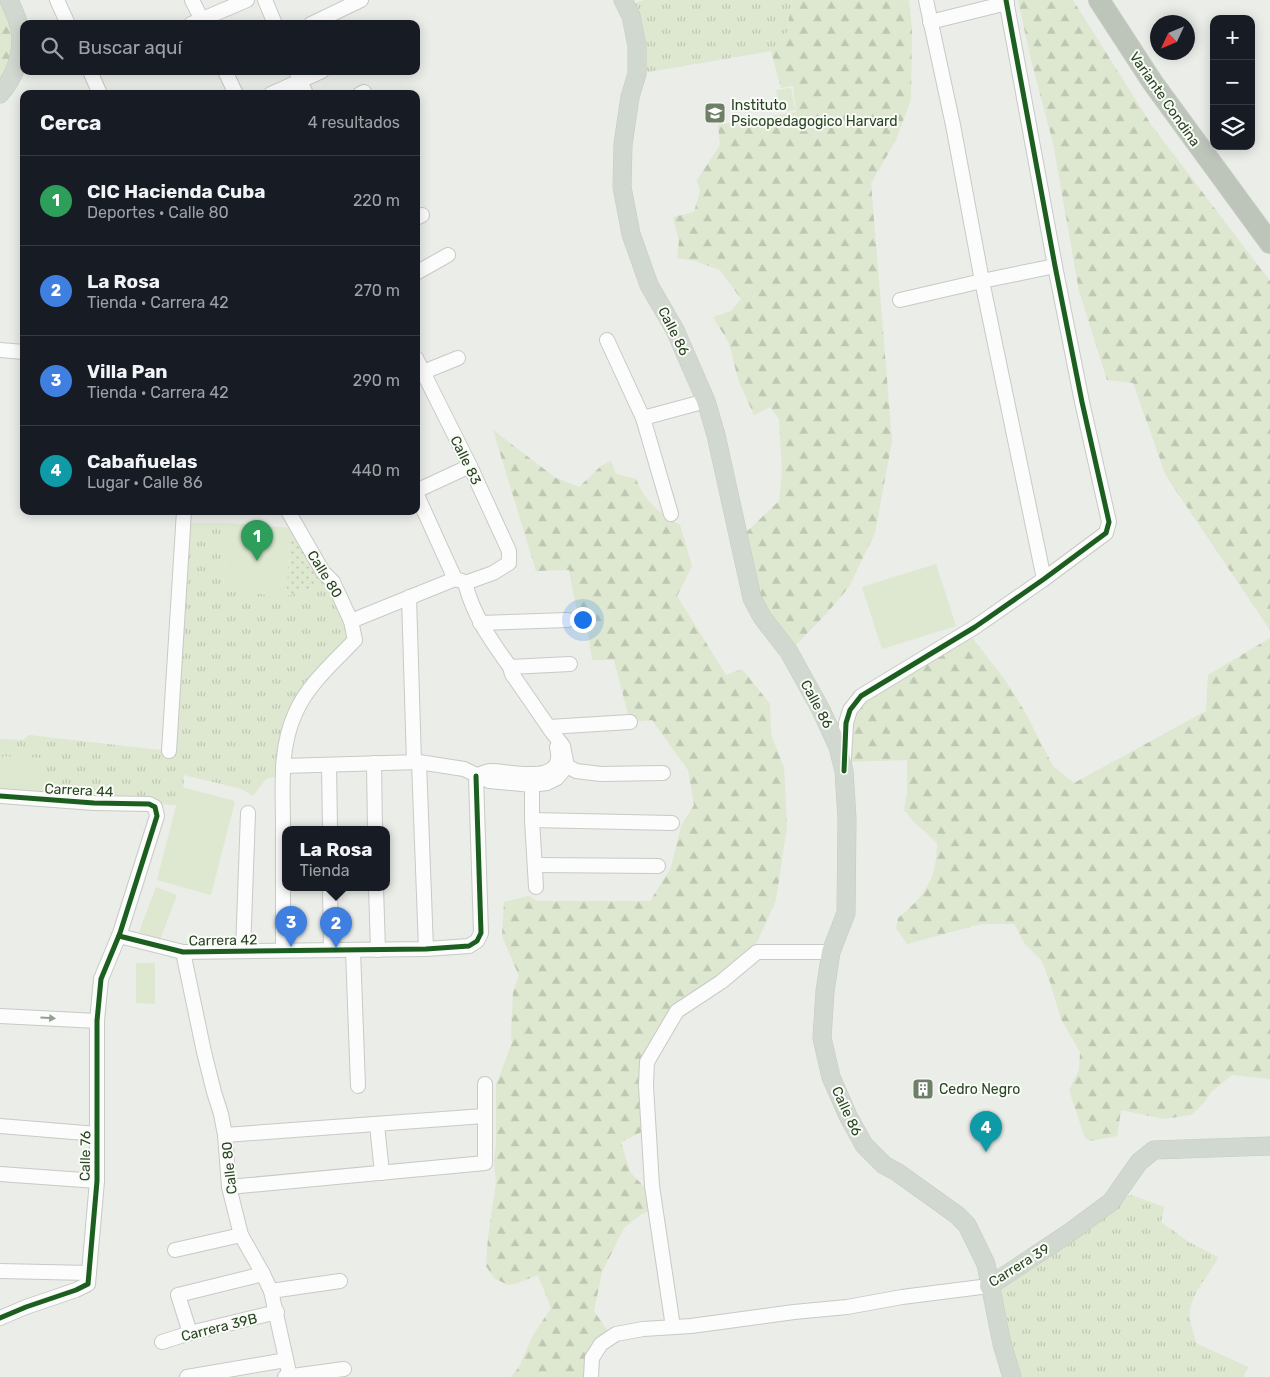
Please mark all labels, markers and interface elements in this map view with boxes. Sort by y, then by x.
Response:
north arrow [1150,15,1195,60]
map controls [1210,15,1255,150]
button: + [1210,15,1255,60]
search box [20,20,420,75]
icon: search [38,34,66,62]
text: Buscar aquí [78,36,182,59]
street label: Variante Condina [1126,49,1204,150]
button: − [1210,60,1255,105]
place label: Instituto Psicopedagogico Harvard [731,97,898,130]
school or university icon: Instituto Psicopedagogico Harvard [703,101,727,125]
button: layers [1210,105,1255,150]
text: Cerca [40,110,101,135]
text: 4 resultados [308,113,400,132]
text: CIC Hacienda Cuba [87,180,265,203]
text: 1 [52,191,60,210]
text: 220 m [353,191,400,210]
text: Deportes · Calle 80 [87,203,229,222]
text: La Rosa [87,270,160,293]
text: 2 [51,281,61,300]
text: 270 m [354,281,400,300]
text: Tienda · Carrera 42 [87,293,229,312]
street label: Calle 86 [654,304,693,358]
text: Villa Pan [87,360,168,383]
text: 3 [51,371,61,390]
text: 290 m [353,371,400,390]
text: Tienda · Carrera 42 [87,383,229,402]
street label: Calle 83 [446,433,485,488]
text: Cabañuelas [87,450,198,473]
text: 4 [51,461,61,480]
text: 440 m [352,461,400,480]
text: Lugar · Calle 86 [87,473,203,492]
pin: 1 [241,520,273,561]
street label: Calle 80 [303,547,346,601]
your location [570,607,596,633]
street label: Calle 86 [797,677,836,731]
street label: Carrera 44 [44,780,114,801]
popup [282,826,390,891]
text: La Rosa [300,838,372,861]
text: Tienda [300,861,350,880]
pin: 3 [275,906,307,947]
pin: 2 [320,907,352,948]
street label: Carrera 42 [189,931,257,950]
one-way arrow [41,1015,57,1023]
building icon: Cedro Negro [911,1077,935,1101]
place label: Cedro Negro [939,1081,1020,1098]
street label: Calle 86 [828,1084,865,1139]
pin: 4 [970,1111,1002,1152]
street label: Calle 76 [77,1131,94,1181]
street label: Calle 80 [218,1141,241,1195]
street label: Carrera 39 [986,1240,1053,1291]
street label: Carrera 39B [179,1310,259,1345]

